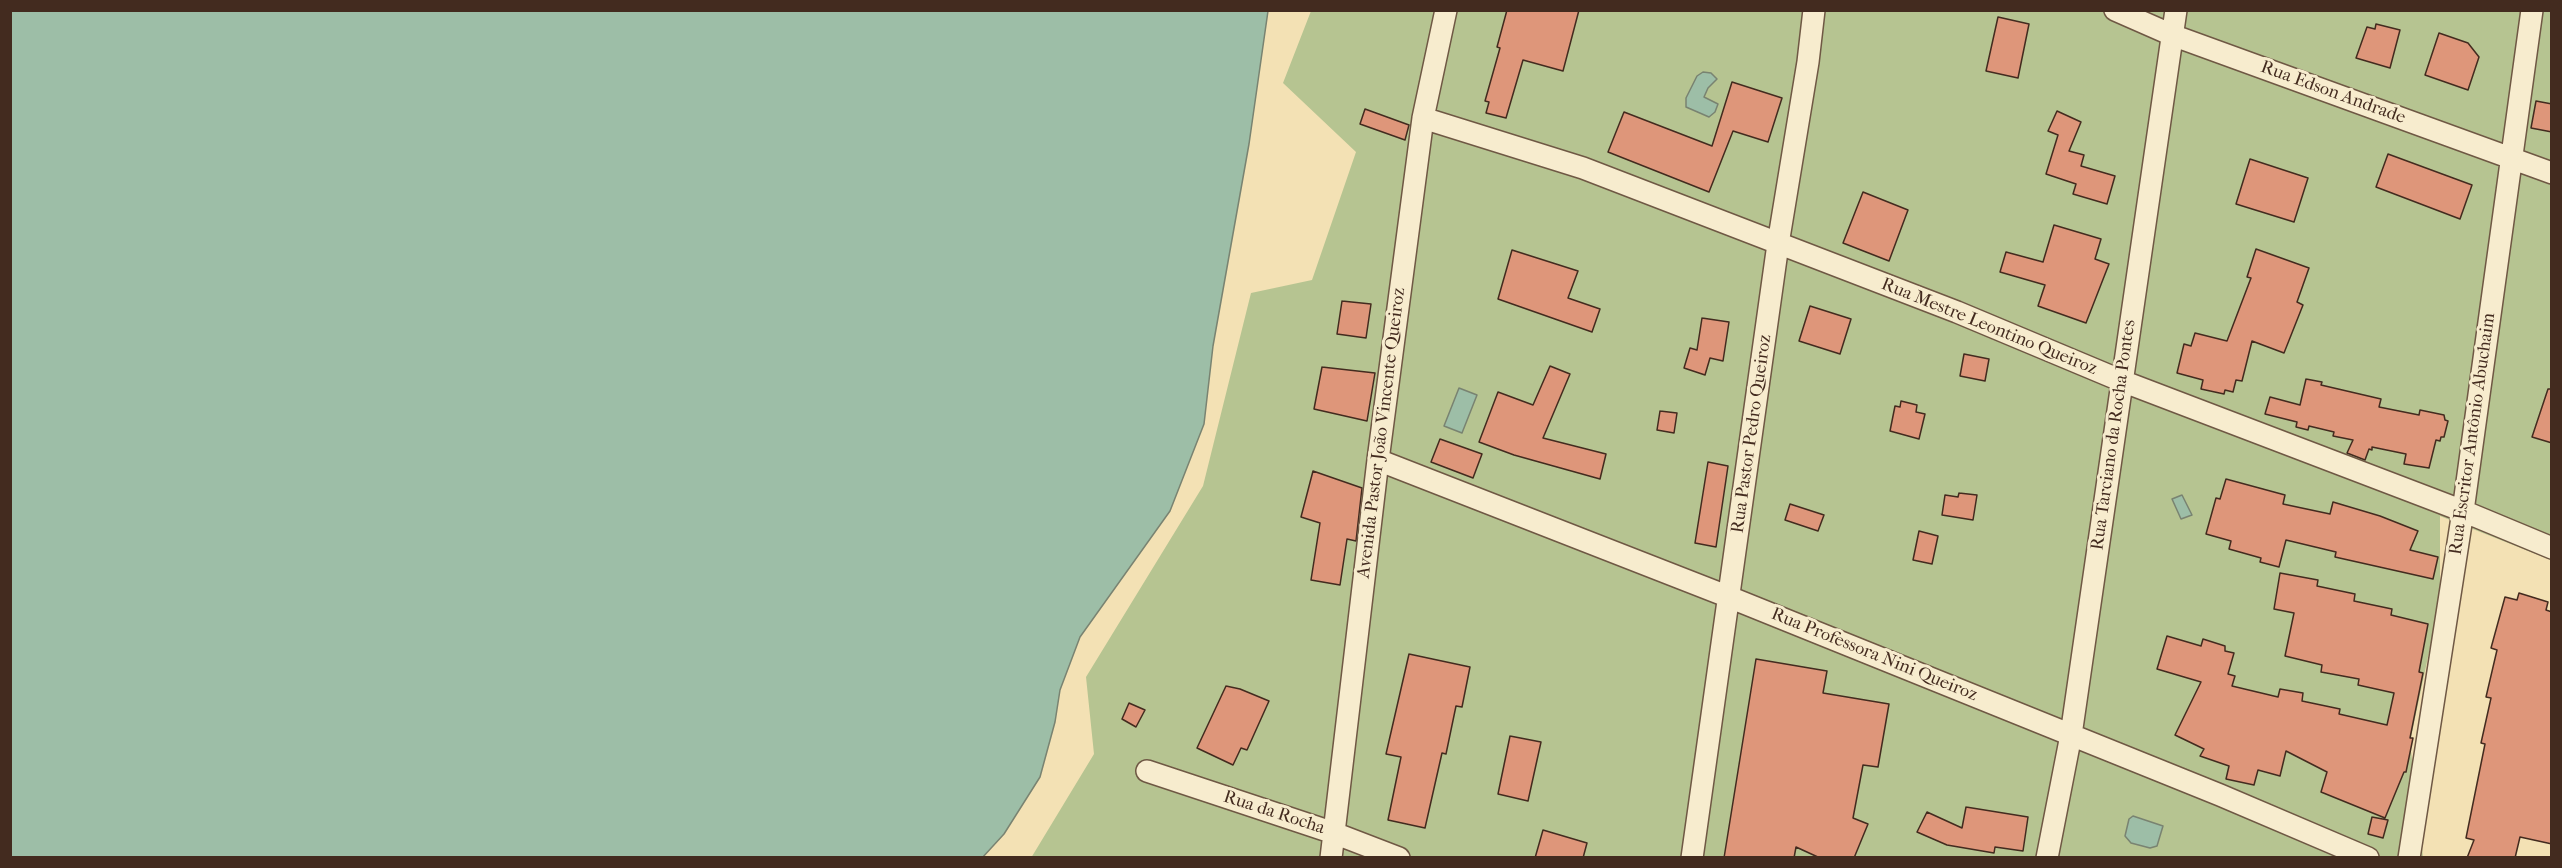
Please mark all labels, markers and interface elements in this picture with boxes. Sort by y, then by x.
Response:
street label: Rua Edson Andrade [2258,57,2408,129]
street label: Rua Mestre Leontino Queiroz [1878,274,2100,380]
street label: Avenida Pastor João Vincente Queiroz [1353,287,1411,579]
street label: Rua Escritor Antônio Abuchaim [2445,312,2501,556]
street label: Rua Tarciano da Rocha Pontes [2087,318,2141,552]
street label: Rua Pastor Pedro Queiroz [1727,333,1777,535]
street label: Rua Professora Nini Queiroz [1768,604,1980,706]
street label: Rua da Rocha [1221,786,1327,840]

